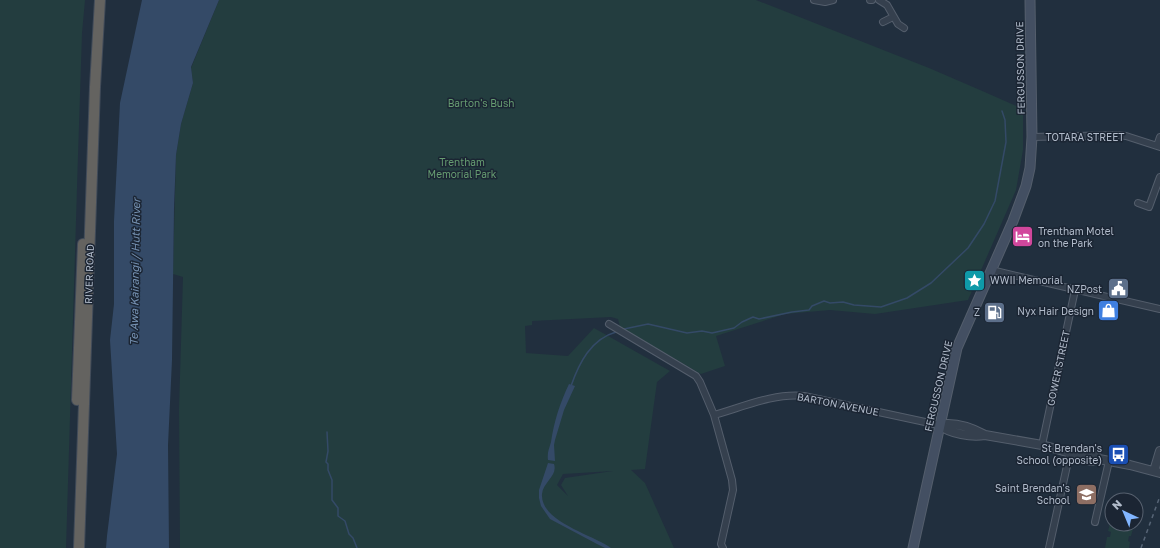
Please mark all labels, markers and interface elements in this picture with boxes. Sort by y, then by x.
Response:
street label: FERGUSSON DRIVE [1013,21,1027,115]
park label: Barton's Bush [448,97,514,109]
street label: TOTARA STREET [1045,131,1125,143]
park label: Trentham Memorial Park [428,156,497,180]
water label: Te Awa Kairangi / Hutt River [127,197,143,346]
hotel icon: Trentham Motel on the Park [1010,224,1036,250]
place label: Trentham Motel on the Park [1038,225,1114,249]
street label: RIVER ROAD [82,244,96,304]
place icon: WWII Memorial [961,267,987,293]
place label: WWII Memorial [990,274,1063,286]
public building icon: NZPost [1105,276,1131,302]
place label: NZPost [1067,283,1102,295]
shop icon: Nyx Hair Design [1096,298,1122,324]
fuel station icon: Z [982,299,1008,325]
place label: Nyx Hair Design [1017,305,1094,317]
place label: Z [974,306,980,318]
street label: GOWER STREET [1044,329,1072,407]
street label: FERGUSSON DRIVE [922,339,954,433]
street label: BARTON AVENUE [796,390,880,418]
bus stop icon: St Brendan's School (opposite) [1105,441,1131,467]
place label: St Brendan's School (opposite) [1017,442,1102,466]
school or university icon: Saint Brendan's School [1073,481,1099,507]
place label: Saint Brendan's School [995,482,1070,506]
north arrow [1104,492,1144,532]
text: N [1109,497,1124,512]

